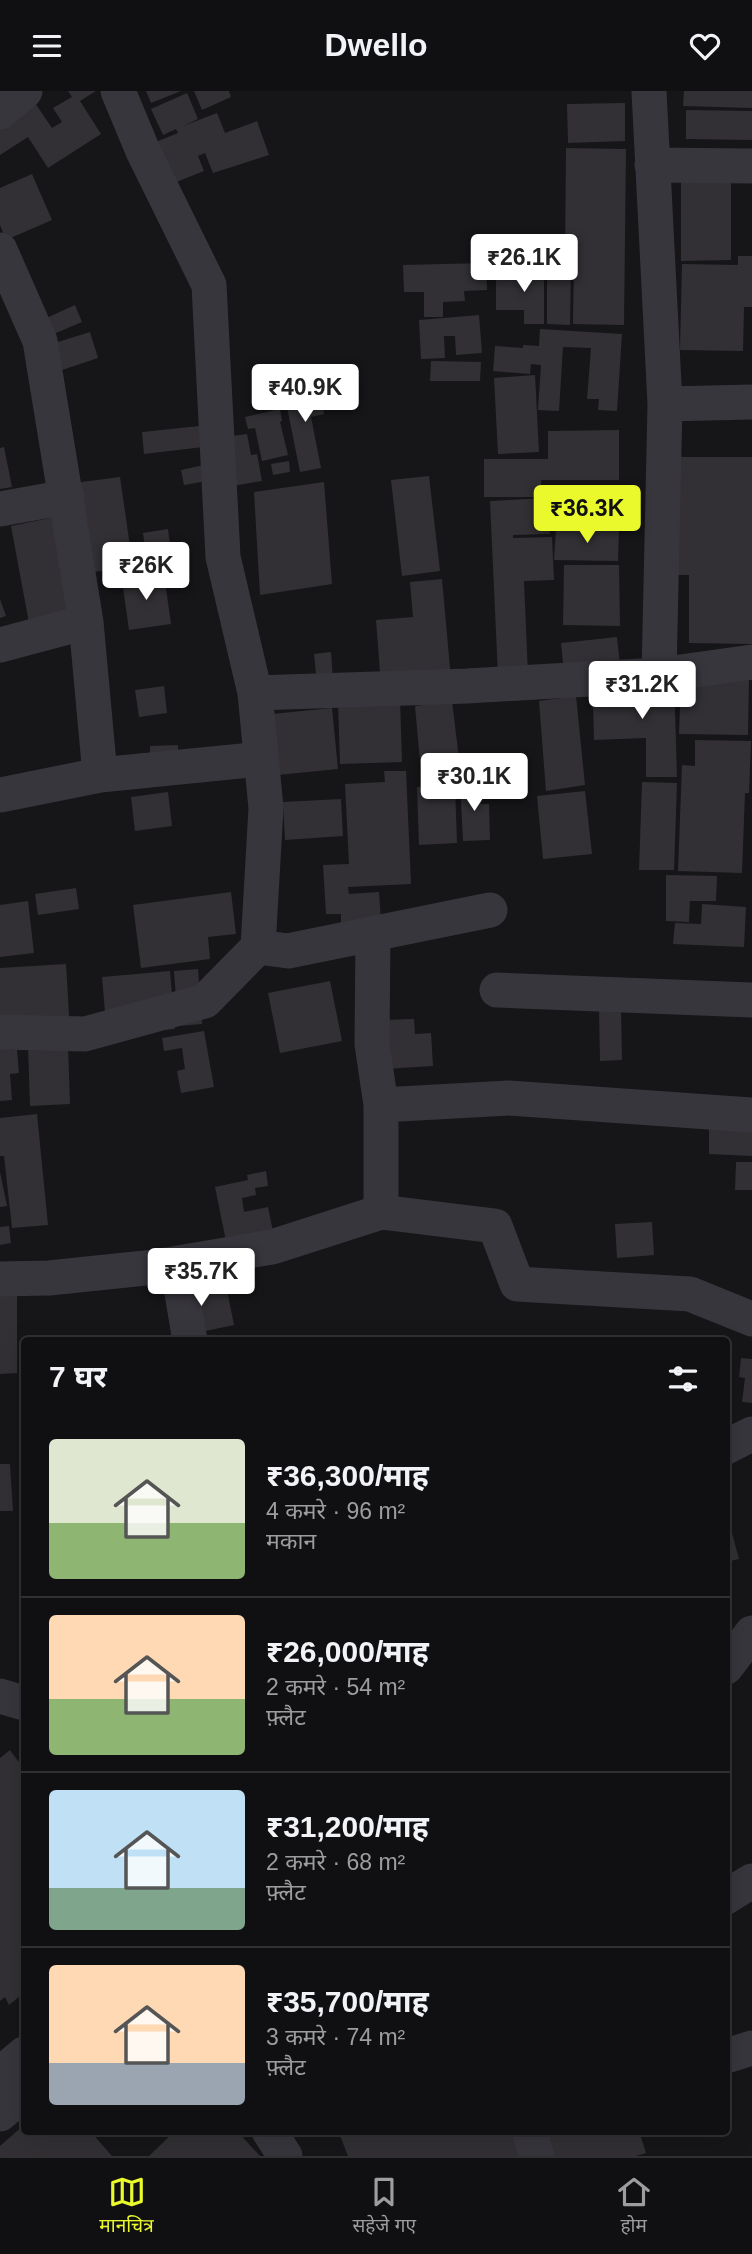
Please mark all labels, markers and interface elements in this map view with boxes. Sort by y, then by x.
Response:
icon: menu [28,27,66,65]
text: Dwello [324,27,428,63]
icon: heart [686,27,724,65]
pin: ₹26.1K [467,235,581,294]
text: ₹26.1K [487,244,561,270]
pin: ₹40.9K [248,365,362,424]
text: ₹40.9K [268,374,342,400]
pin: ₹36.3K [530,485,644,545]
text: ₹36.3K [550,495,624,521]
pin: ₹26K [105,543,187,602]
text: ₹26K [118,552,174,578]
pin: ₹31.2K [585,661,699,721]
text: ₹31.2K [605,671,679,697]
pin: ₹30.1K [417,753,531,813]
text: ₹30.1K [437,763,511,789]
pin: ₹35.7K [144,1249,258,1308]
text: ₹35.7K [164,1258,238,1284]
text: 7 घर [49,1360,107,1393]
icon: filters [664,1360,702,1398]
text: ₹36,300/माह [266,1459,429,1492]
icon: home [105,1467,189,1551]
text: 4 कमरे · 96 m² [266,1498,405,1524]
text: मकान [266,1528,316,1554]
text: ₹26,000/माह [266,1635,429,1668]
icon: home [105,1643,189,1727]
text: 2 कमरे · 54 m² [266,1674,405,1700]
text: फ़्लैट [266,1704,306,1730]
text: ₹31,200/माह [266,1810,429,1843]
icon: home [105,1818,189,1902]
text: 2 कमरे · 68 m² [266,1849,405,1875]
text: फ़्लैट [266,1879,306,1905]
text: ₹35,700/माह [266,1985,429,2018]
icon: home [105,1993,189,2077]
text: 3 कमरे · 74 m² [266,2024,405,2050]
text: फ़्लैट [266,2054,306,2080]
tab: मानचित्र [99,2173,154,2240]
tab: सहेजे गए [352,2173,416,2240]
tab: होम [615,2173,653,2240]

